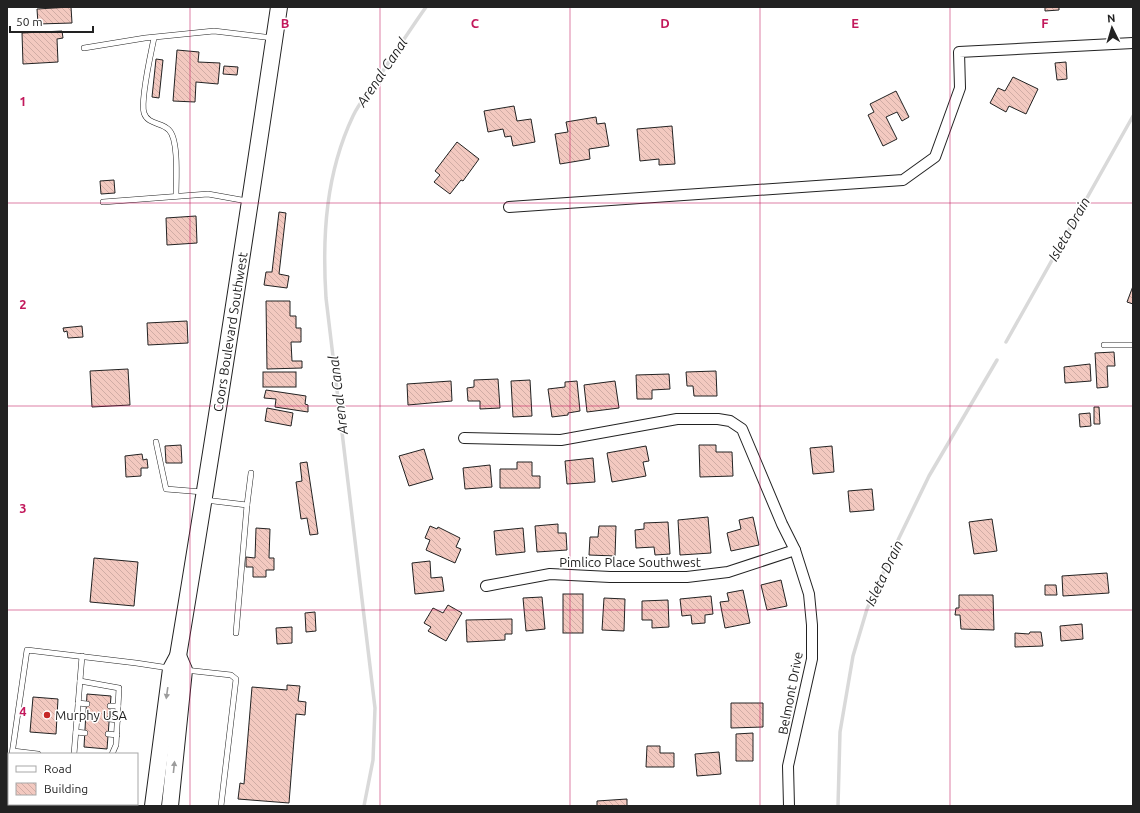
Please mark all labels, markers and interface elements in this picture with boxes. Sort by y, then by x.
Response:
scale bar [10,8,93,34]
north arrow [1092,8,1132,48]
text: N [1107,12,1116,24]
text: 50 m [16,15,43,28]
text: B [281,16,290,30]
text: C [471,16,480,30]
text: D [660,16,670,30]
text: E [851,16,859,30]
text: F [1041,16,1049,30]
water label: Arenal Canal [353,35,411,110]
text: 1 [19,94,27,108]
water label: Isleta Drain [1045,194,1093,264]
street label: Coors Boulevard Southwest [210,251,250,413]
text: 2 [19,297,27,311]
water label: Arenal Canal [325,355,351,436]
text: 3 [19,501,27,515]
water label: Isleta Drain [862,538,906,608]
street label: Pimlico Place Southwest [559,555,701,569]
street label: Belmont Drive [775,650,805,736]
one-way arrow [164,687,170,699]
text: 4 [19,704,27,718]
place label: Murphy USA [55,708,127,722]
marker: Murphy USA [42,710,52,720]
legend [8,753,138,805]
one-way arrow [171,761,177,773]
text: Road [44,762,72,775]
text: Building [44,782,88,795]

